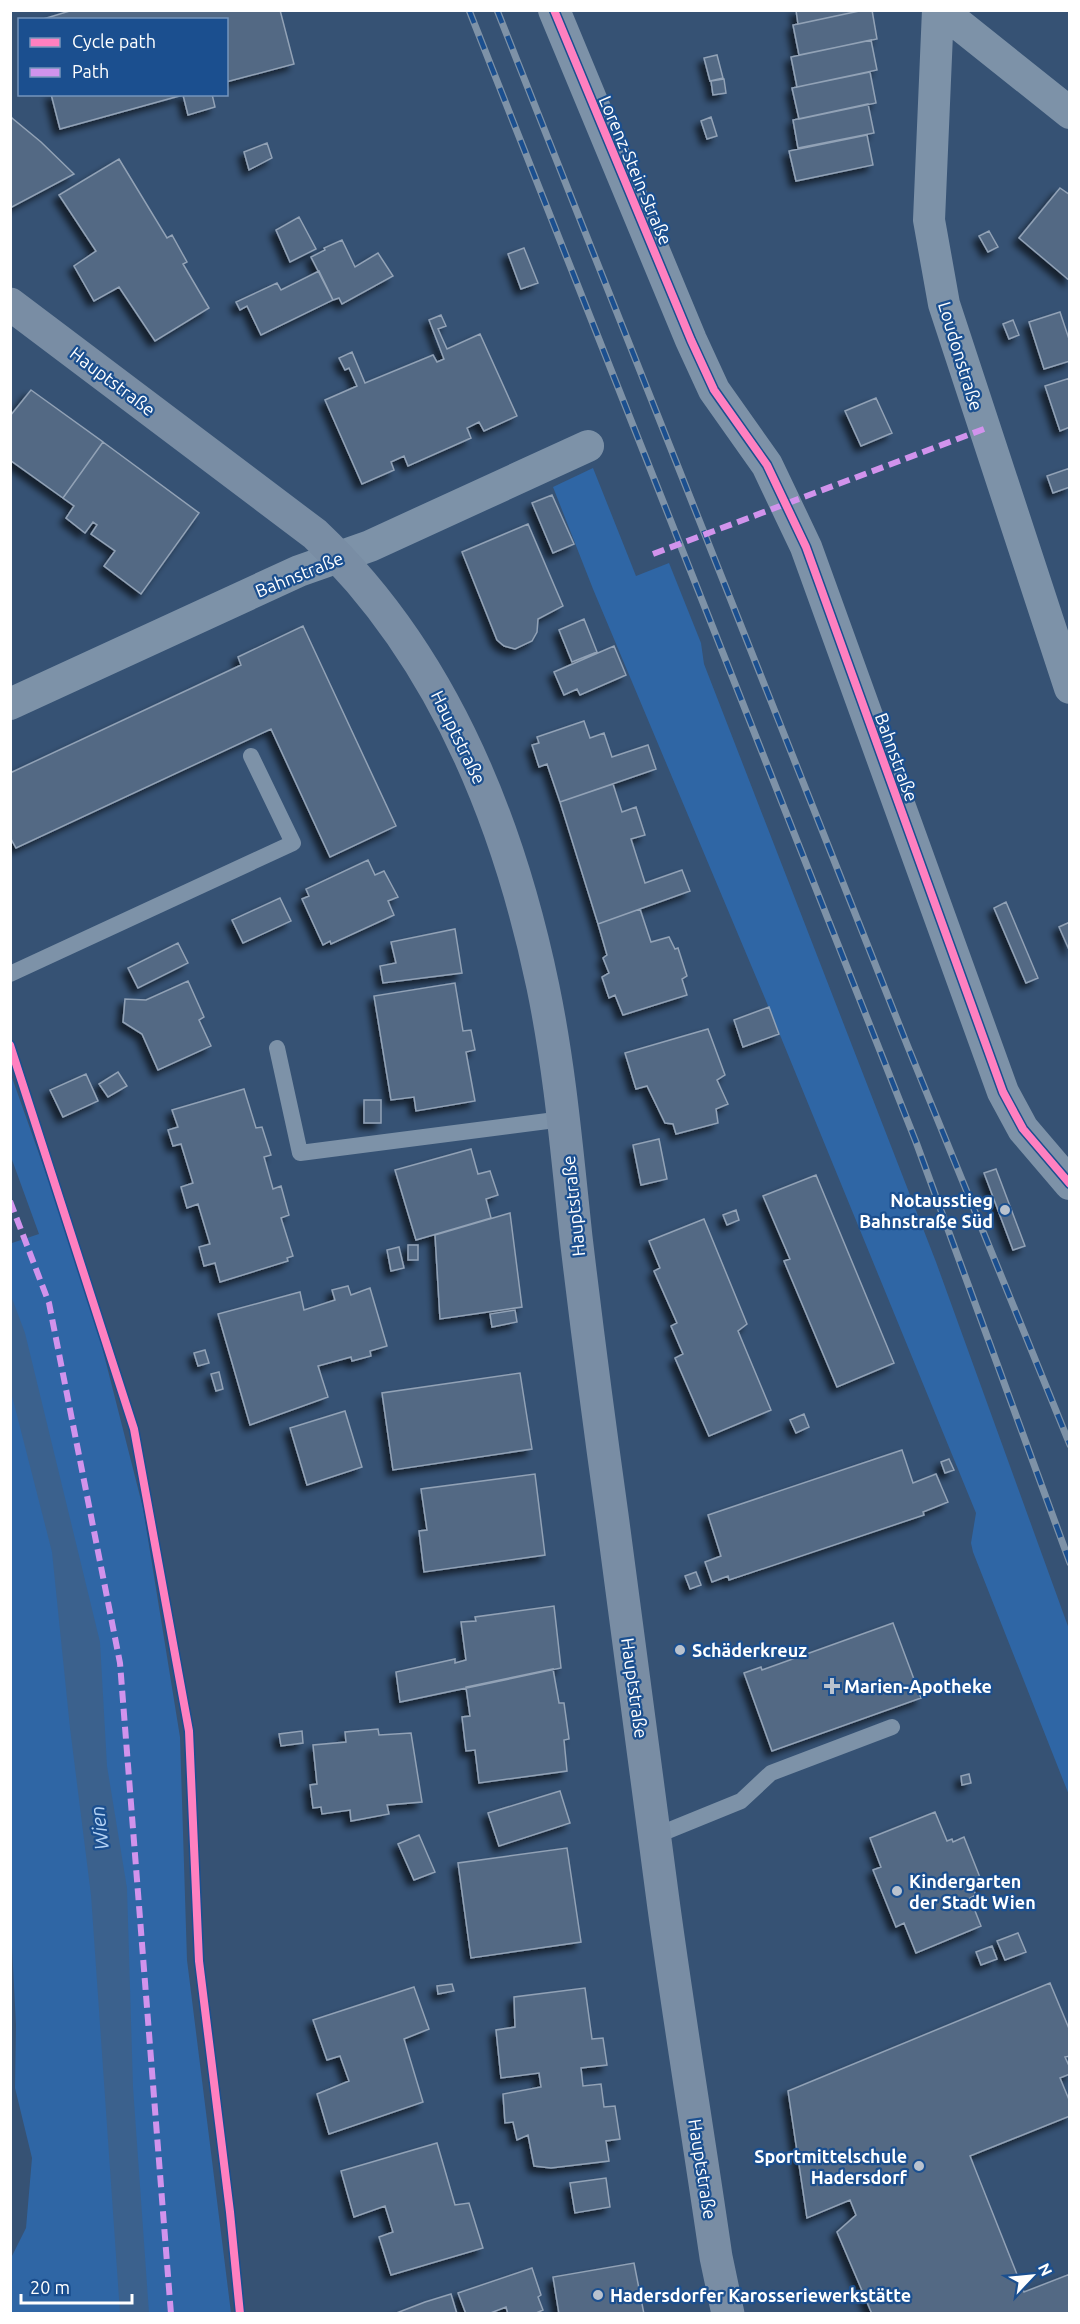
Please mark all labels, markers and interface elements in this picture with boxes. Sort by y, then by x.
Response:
legend [18,18,228,96]
text: Cycle path [72,31,156,51]
text: Path [72,61,109,81]
street label: Lorenz-Stein-Straße [596,93,676,247]
street label: Loudonstraße [935,299,987,413]
street label: Hauptstraße [66,342,160,420]
street label: Bahnstraße [252,547,346,601]
street label: Hauptstraße [428,687,490,787]
street label: Bahnstraße [872,710,922,804]
street label: Hauptstraße [558,1155,588,1257]
place label: Notausstieg Bahnstraße Süd [859,1190,993,1231]
marker: Notausstieg Bahnstraße Süd [998,1203,1012,1217]
street label: Hauptstraße [618,1636,652,1740]
place label: Schäderkreuz [692,1640,807,1660]
marker: Schäderkreuz [673,1643,687,1657]
place label: Marien-Apotheke [844,1676,992,1696]
marker: Marien-Apotheke [825,1679,839,1693]
water label: Wien [85,1805,113,1851]
place label: Kindergarten der Stadt Wien [909,1871,1036,1912]
marker: Kindergarten der Stadt Wien [890,1884,904,1898]
street label: Hauptstraße [685,2117,721,2221]
place label: Sportmittelschule Hadersdorf [754,2146,908,2187]
marker: Sportmittelschule Hadersdorf [912,2159,926,2173]
north arrow [1002,2246,1062,2306]
text: N [1035,2260,1056,2279]
scale bar [21,2267,132,2305]
text: 20 m [30,2277,70,2297]
place label: Hadersdorfer Karosseriewerkstätte [610,2285,911,2305]
marker: Hadersdorfer Karosseriewerkstätte [591,2288,605,2302]

